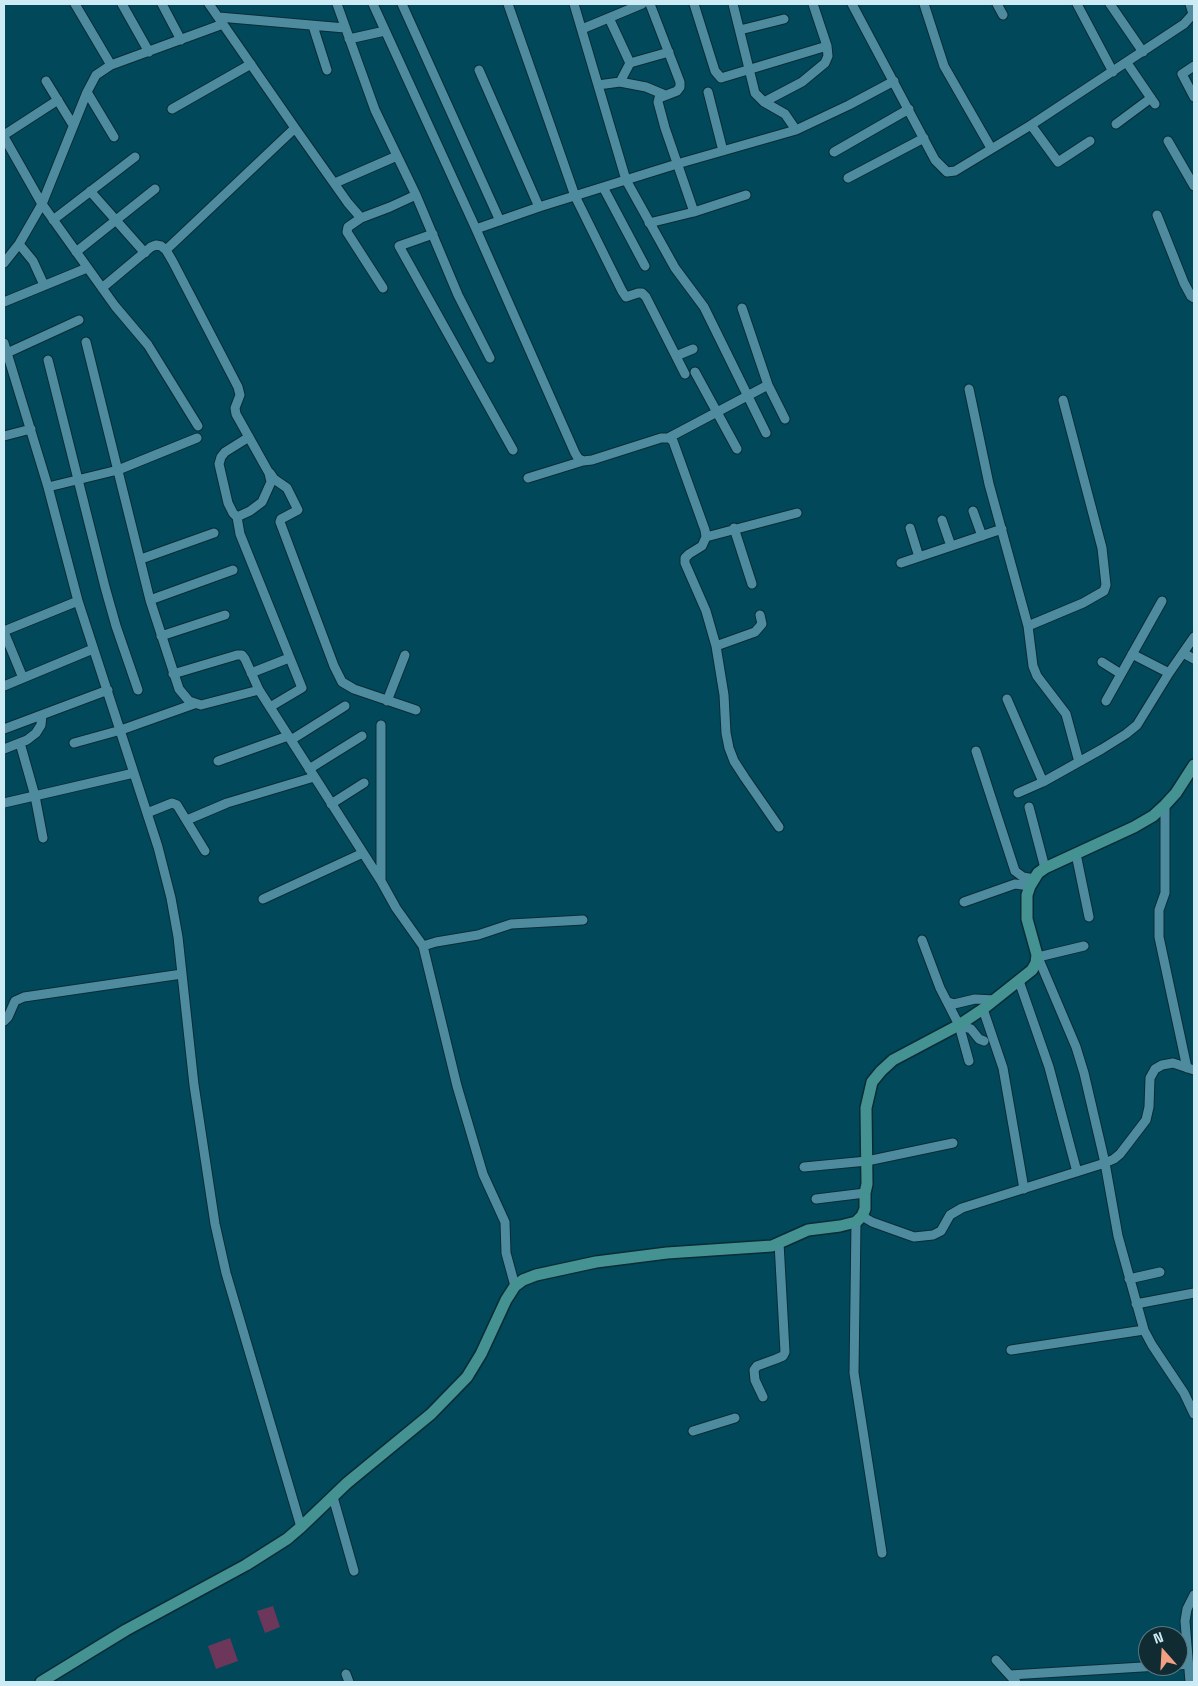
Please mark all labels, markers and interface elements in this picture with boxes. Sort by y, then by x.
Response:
north arrow [1138,1626,1188,1676]
text: N [1151,1628,1166,1648]

